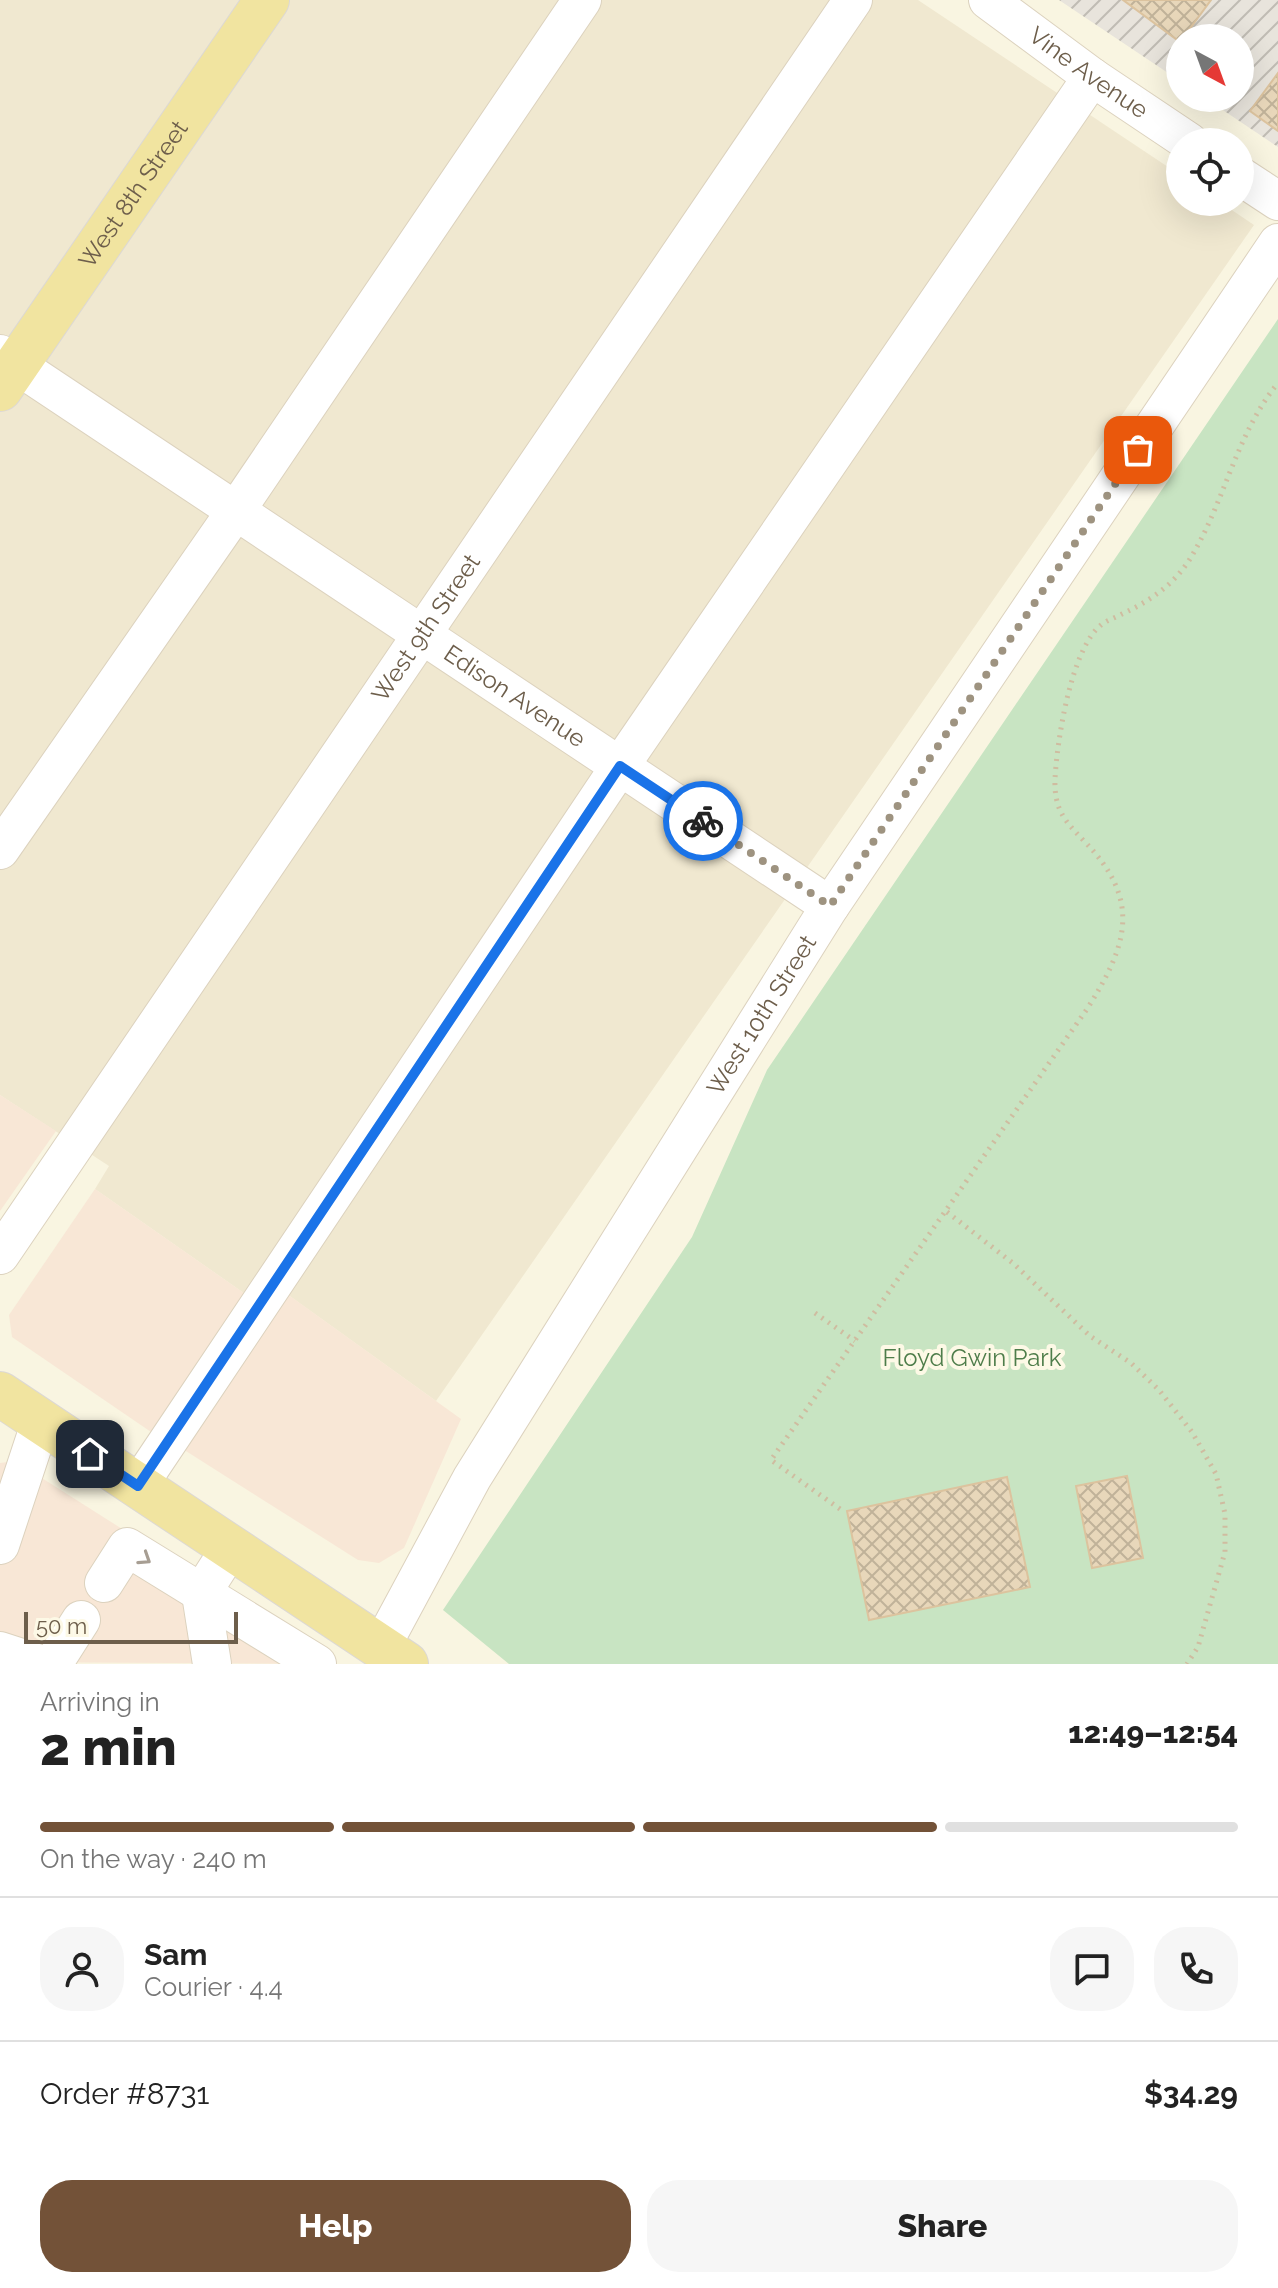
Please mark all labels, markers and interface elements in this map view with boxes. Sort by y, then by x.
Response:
street label: Vine Avenue [1023,20,1154,124]
north arrow [1166,24,1254,112]
map controls [1166,24,1254,216]
street label: West 8th Street [72,115,194,273]
button: locate [1166,128,1254,216]
pin [1104,416,1172,484]
icon: bag [1116,428,1160,472]
street label: West 9th Street [365,548,486,707]
street label: Edison Avenue [439,638,591,753]
courier [663,781,743,861]
icon: bike [681,799,725,843]
street label: West 10th Street [700,930,822,1100]
park label: Floyd Gwin Park [883,1343,1062,1372]
pin [56,1420,124,1488]
icon: home [68,1432,112,1476]
one-way arrow [137,1549,151,1564]
scale bar [24,1608,238,1644]
text: 50 m [36,1613,87,1639]
text: Arriving in [40,1687,160,1717]
text: 12:49–12:54 [1068,1715,1238,1750]
text: 2 min [40,1716,177,1777]
text: On the way · 240 m [40,1844,267,1874]
button: person [40,1927,124,2011]
button: chat [1050,1927,1134,2011]
button: phone [1154,1927,1238,2011]
text: Sam [144,1937,207,1972]
text: Courier · 4.4 [144,1972,283,2002]
text: Order #8731 [40,2076,209,2111]
text: $34.29 [1144,2076,1238,2111]
button: Help [40,2180,631,2272]
button: Share [647,2180,1238,2272]

